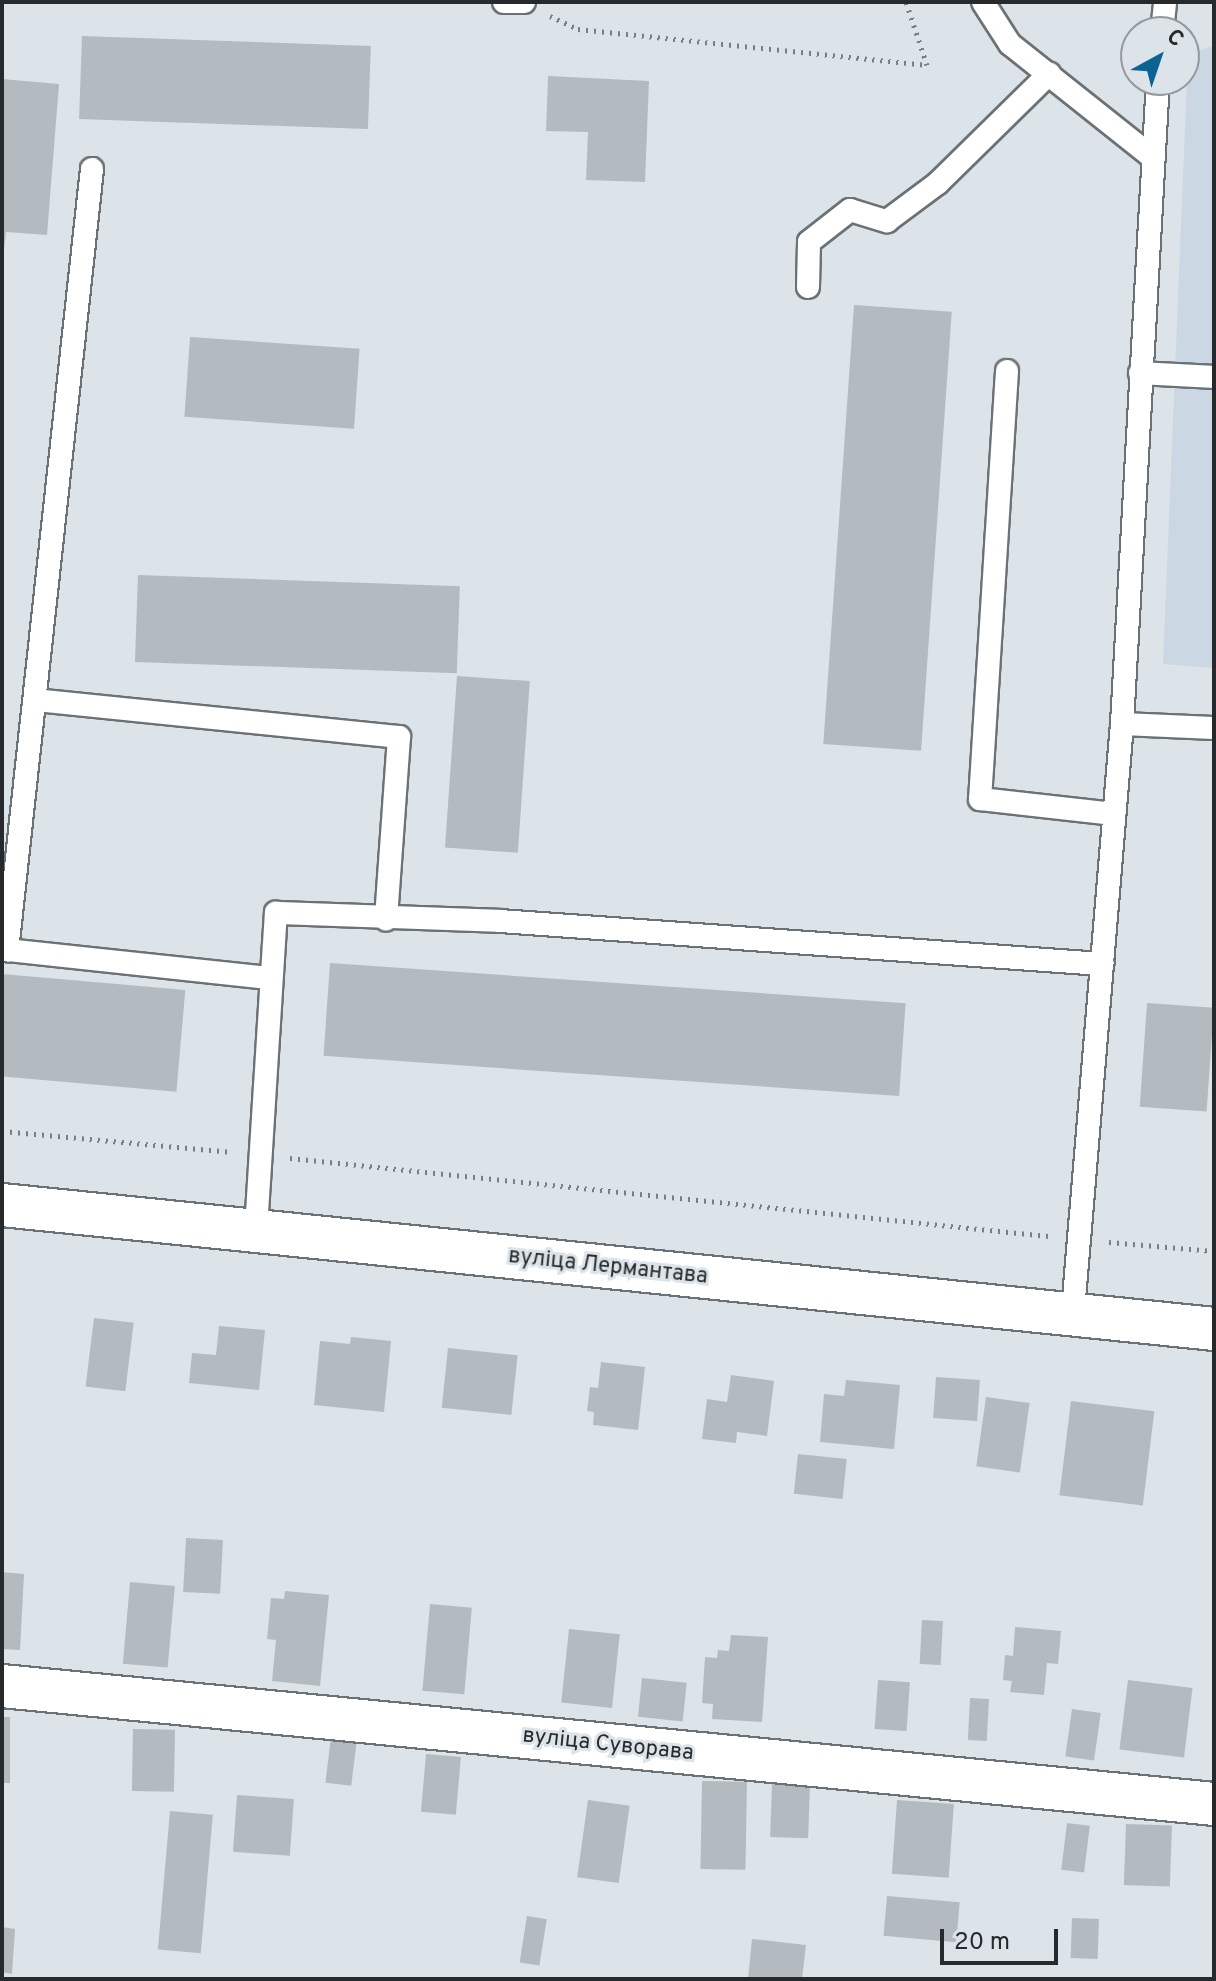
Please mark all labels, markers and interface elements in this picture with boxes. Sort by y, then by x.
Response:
north arrow [1120,16,1200,96]
text: С [1160,24,1189,54]
street label: вуліца Лермантава [507,1243,709,1291]
street label: вуліца Суворава [521,1723,695,1767]
scale bar [944,1913,1062,1963]
text: 20 m [954,1928,1010,1958]

